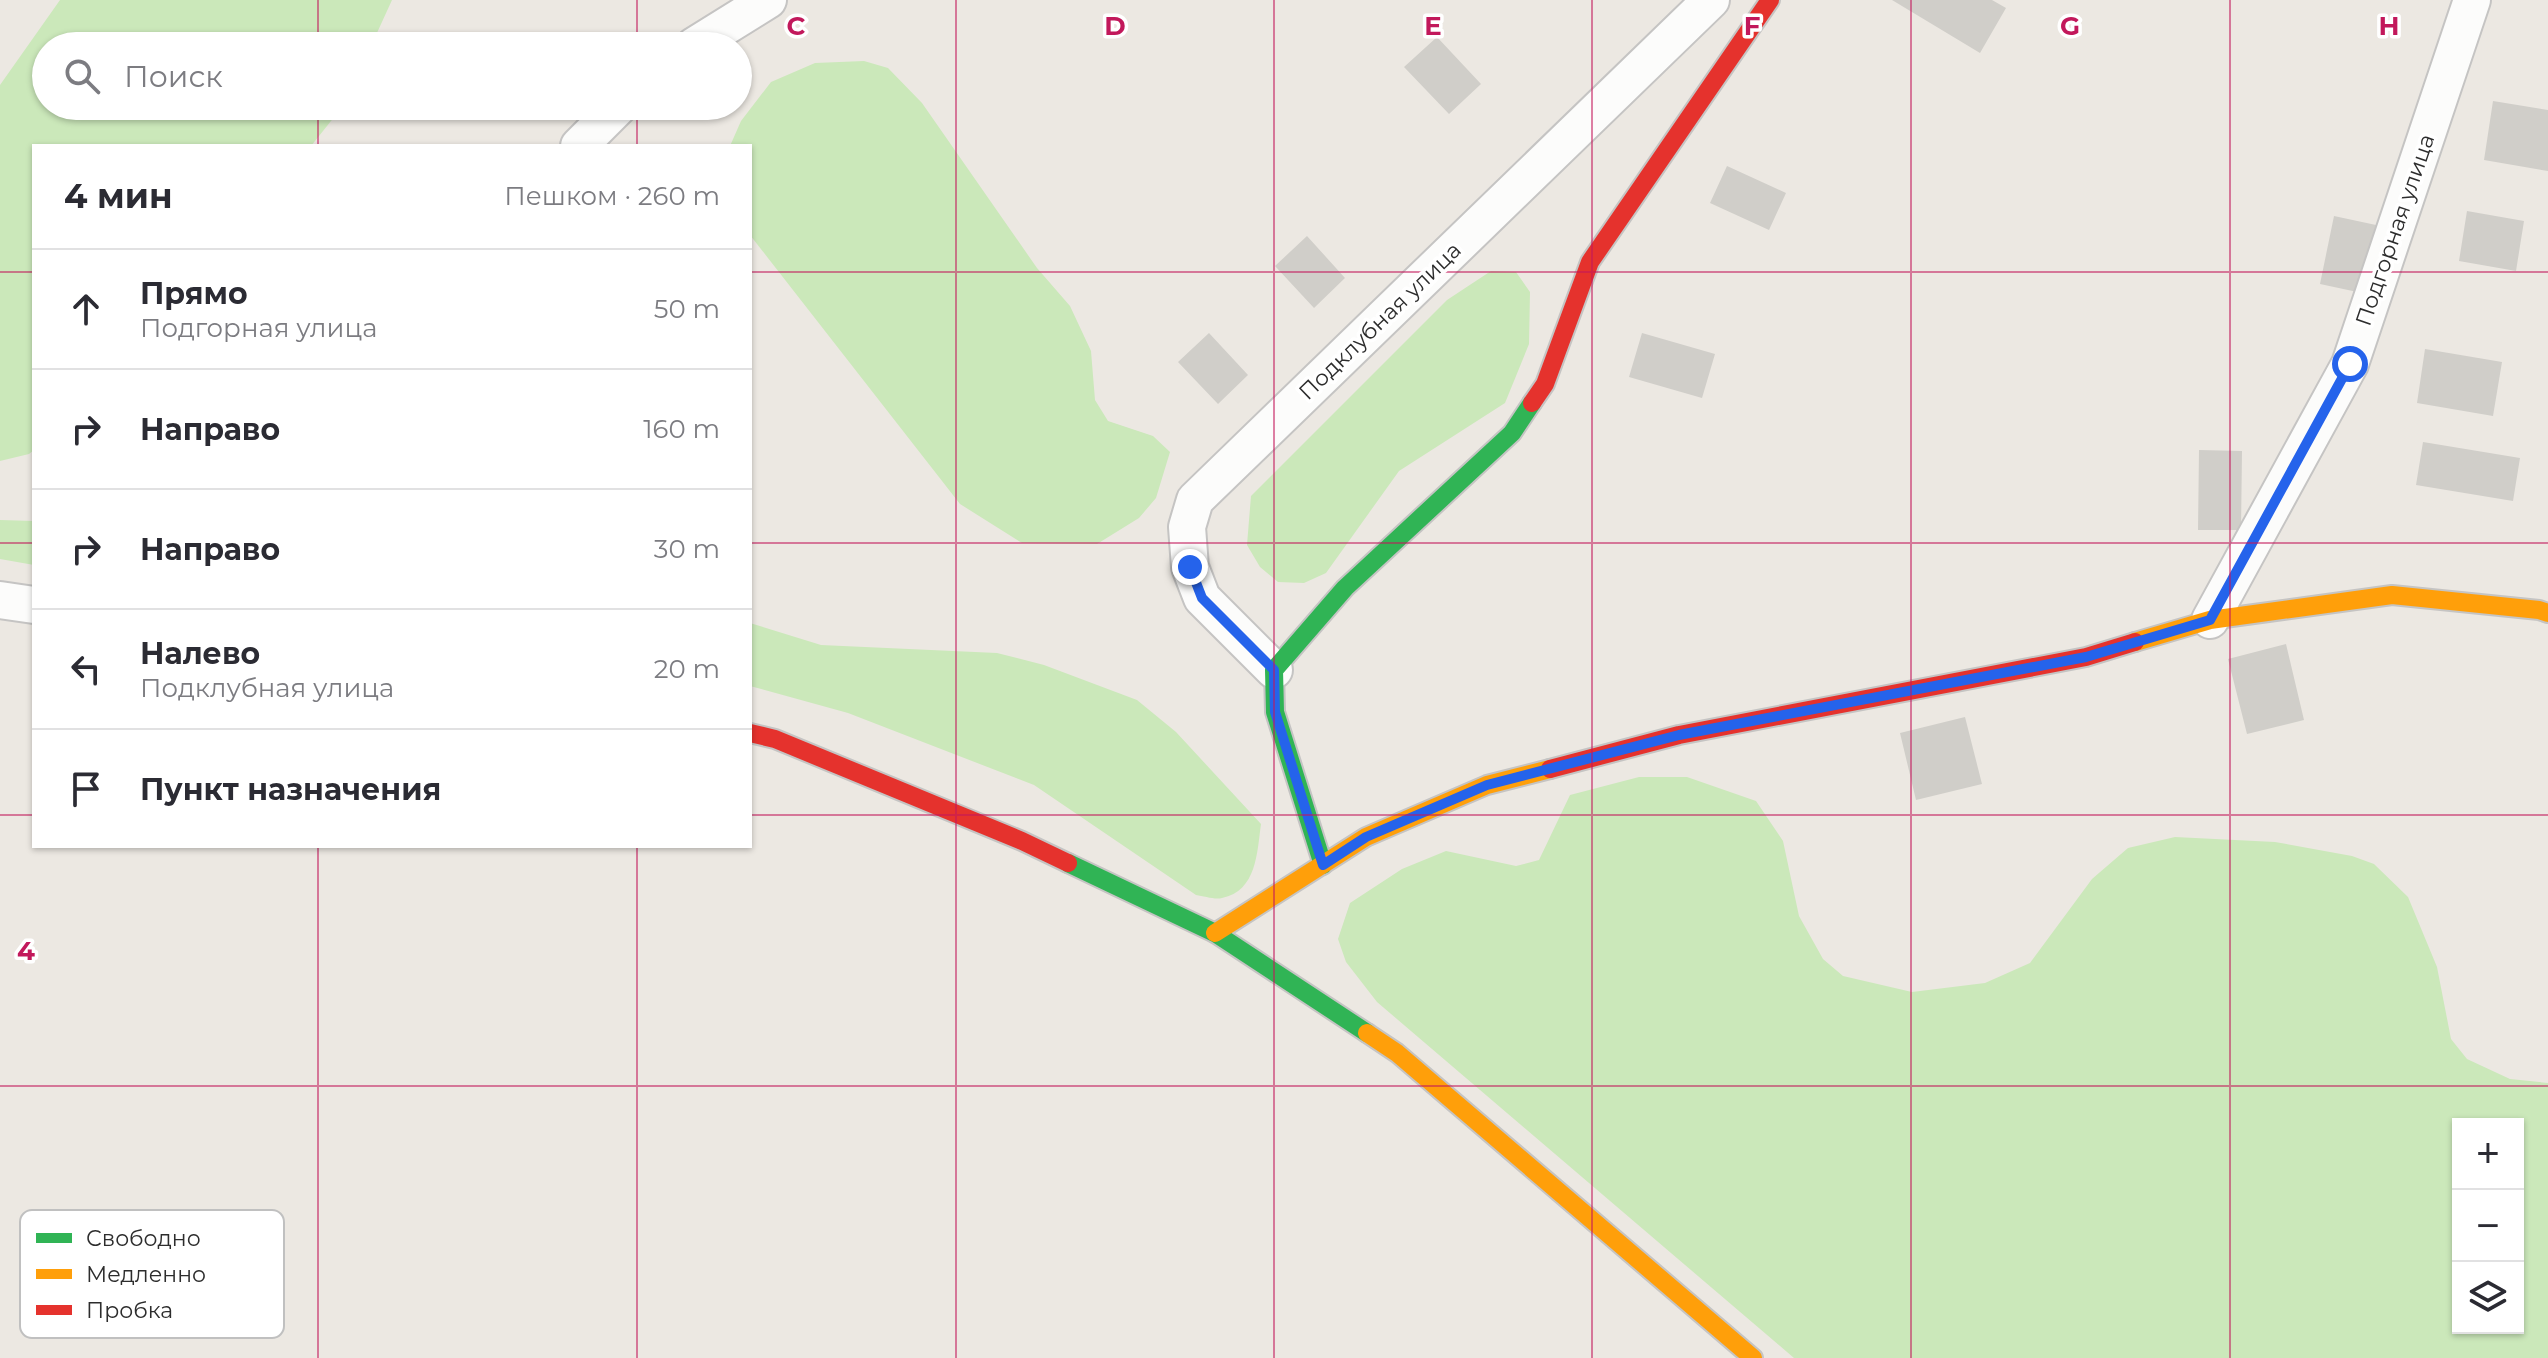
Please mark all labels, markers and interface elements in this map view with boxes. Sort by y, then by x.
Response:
text: C [787,10,806,42]
text: D [1104,10,1126,42]
text: E [1424,10,1442,42]
text: F [1744,10,1760,42]
text: G [2060,10,2080,42]
text: H [2378,10,2400,42]
search box [32,32,752,120]
icon: search [60,54,104,98]
text: Поиск [124,58,223,95]
street label: Подгорная улица [2350,131,2440,329]
text: 4 мин [64,175,173,217]
text: Пешком · 260 m [504,180,720,212]
street label: Подклубная улица [1293,237,1467,405]
text: Прямо [140,275,248,312]
icon: ahead [64,287,108,331]
text: 50 m [654,293,720,325]
text: Подгорная улица [140,312,377,344]
route start [2332,346,2368,382]
icon: right [64,407,108,451]
text: Направо [140,411,280,448]
text: 160 m [643,413,720,445]
icon: right [64,527,108,571]
text: Направо [140,531,280,568]
text: 30 m [654,533,720,565]
route end [1172,549,1208,585]
text: Налево [140,635,260,672]
icon: left [64,647,108,691]
text: 20 m [654,653,720,685]
text: Подклубная улица [140,672,394,704]
icon: arrive [64,767,108,811]
text: Пункт назначения [140,771,441,808]
text: 4 [17,935,35,967]
map controls [2452,1118,2524,1334]
button: + [2452,1118,2524,1190]
button: − [2452,1190,2524,1262]
legend [20,1210,284,1338]
text: Свободно [86,1225,201,1252]
text: Медленно [86,1261,206,1288]
button: layers [2452,1262,2524,1334]
text: Пробка [86,1297,173,1324]

